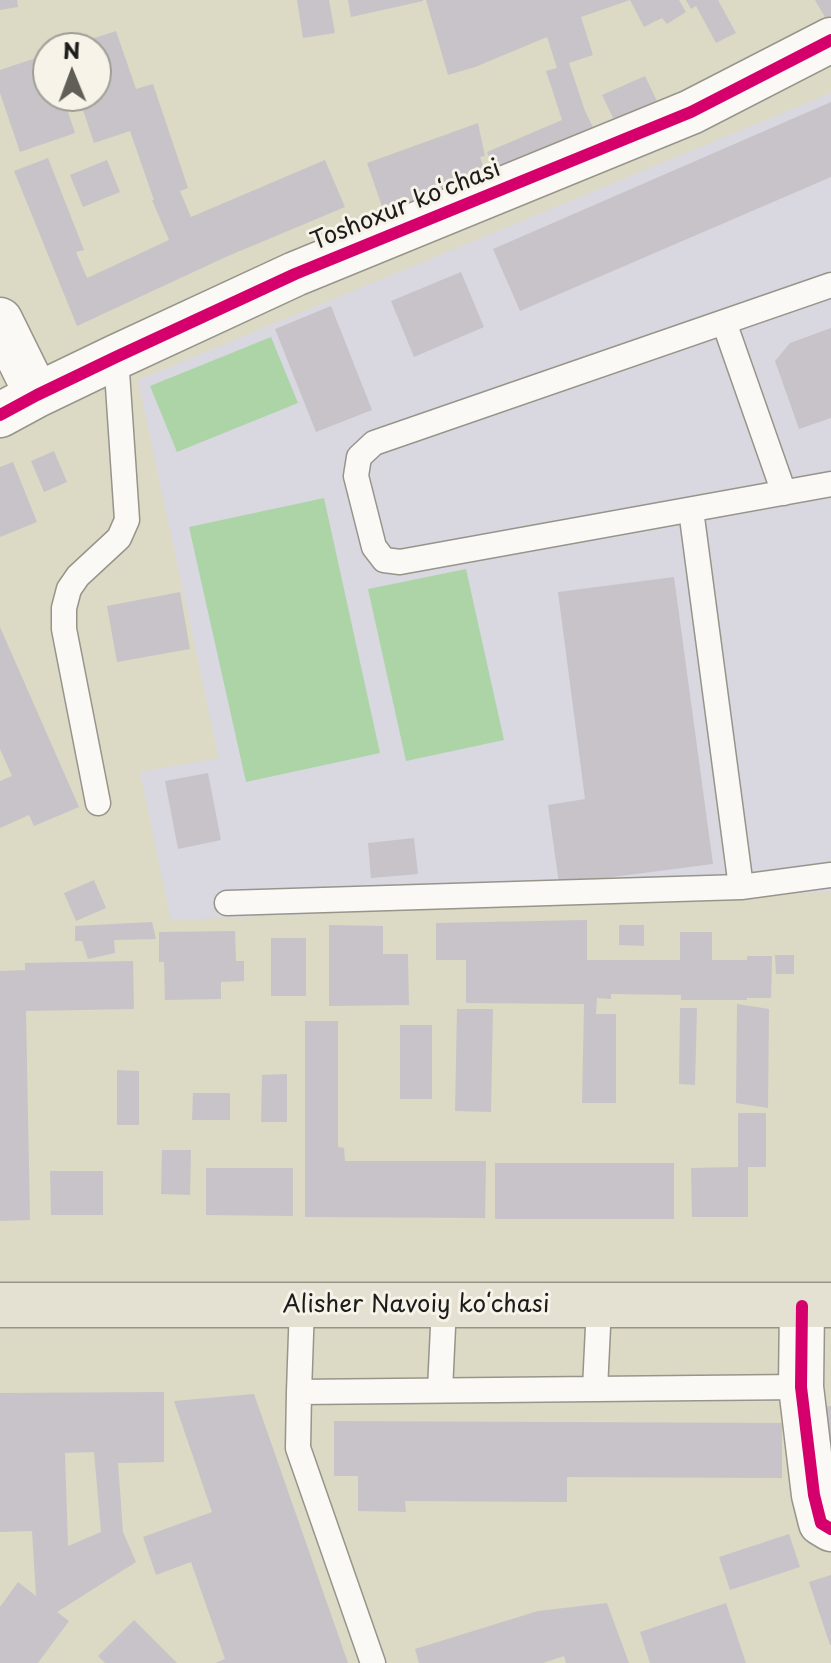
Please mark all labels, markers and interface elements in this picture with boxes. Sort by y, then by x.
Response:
north arrow [32,32,112,112]
text: N [63,33,81,66]
street label: Toshoxur koʻchasi [307,155,505,257]
street label: Alisher Navoiy koʻchasi [282,1291,550,1319]

